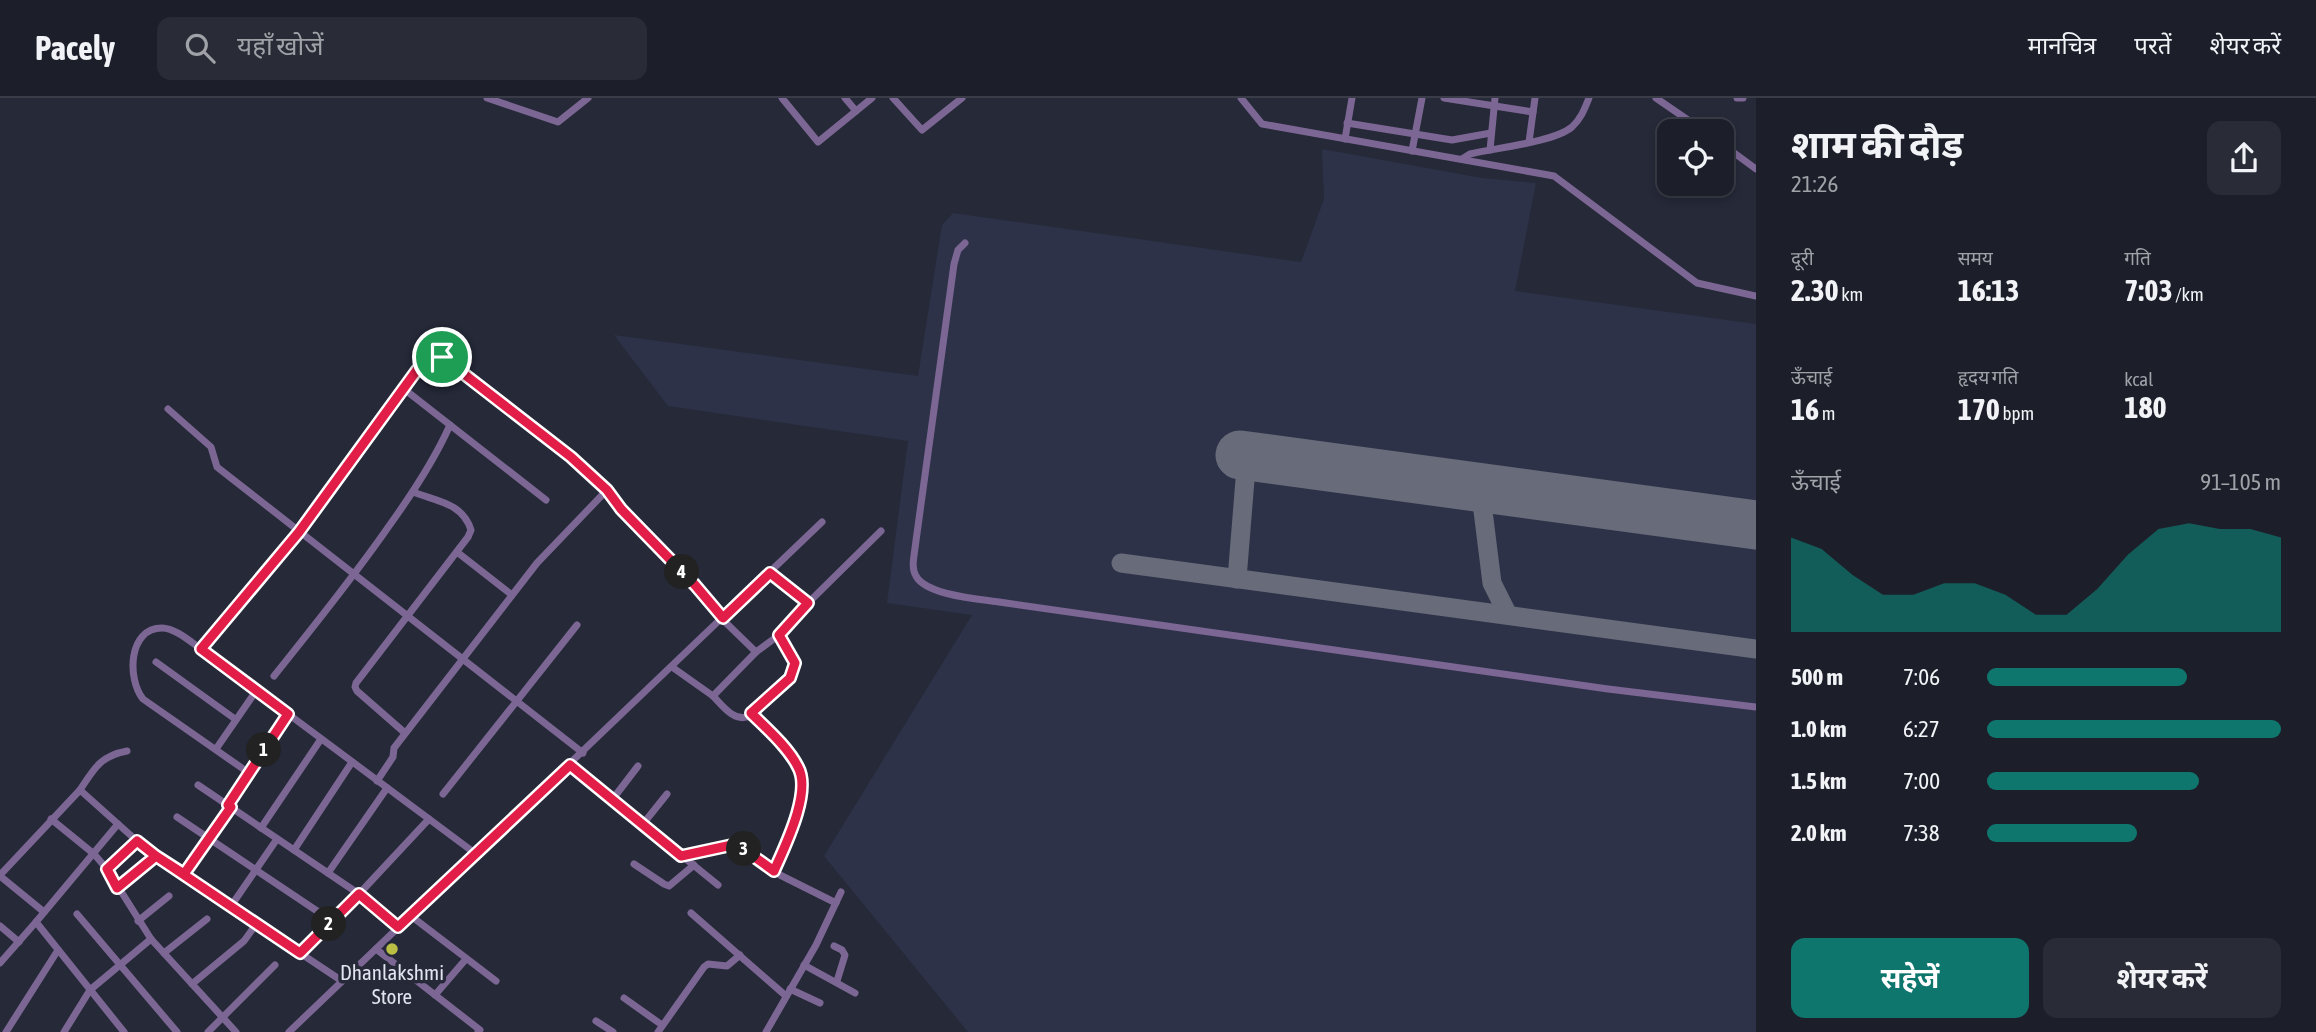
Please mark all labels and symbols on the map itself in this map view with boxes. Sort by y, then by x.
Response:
pin [412,327,472,387]
pin: 4 [664,554,700,589]
pin: 1 [246,732,282,768]
pin: 3 [726,832,762,866]
pin: 2 [312,906,346,942]
marker: Dhanlakshmi Store [384,941,400,957]
place label: Dhanlakshmi Store [340,960,444,1008]

